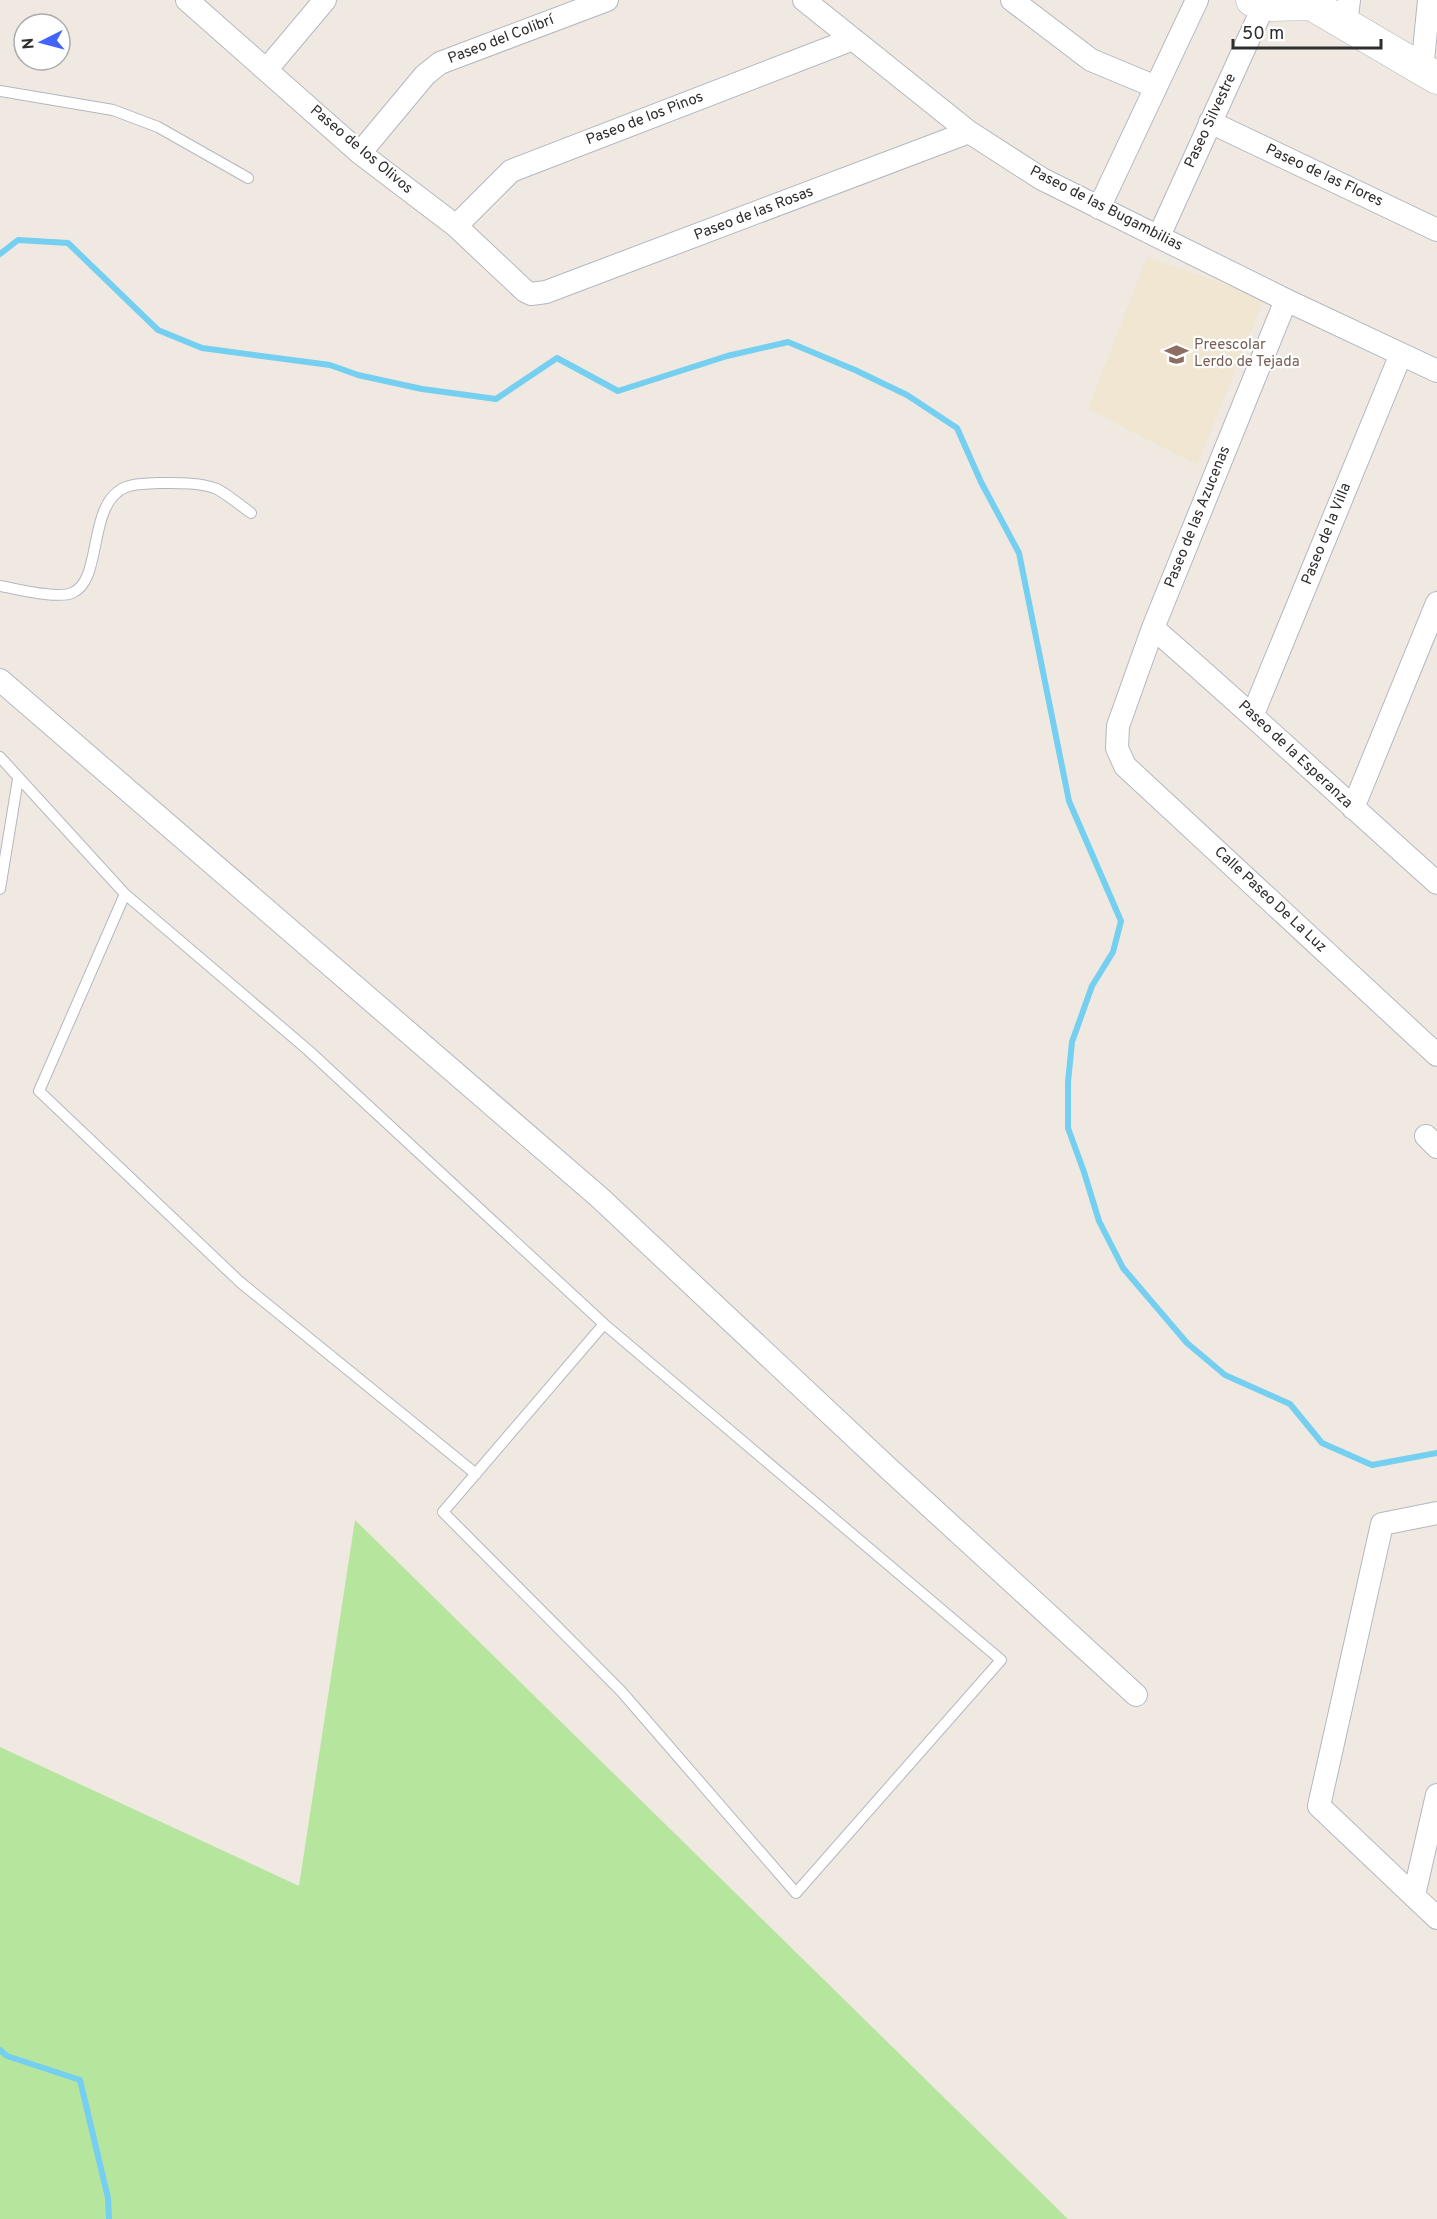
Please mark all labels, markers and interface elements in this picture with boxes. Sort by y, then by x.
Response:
street label: Paseo del Colibrí [445,11,558,69]
north arrow [12,12,72,72]
scale bar [1233,12,1382,50]
text: 50 m [1242,23,1284,46]
text: N [19,37,40,50]
street label: Paseo Silvestre [1181,71,1241,171]
street label: Paseo de los Pinos [584,88,706,150]
street label: Paseo de los Olivos [306,101,416,199]
street label: Paseo de las Flores [1262,140,1386,212]
street label: Paseo de las Bugambilias [1026,162,1186,256]
street label: Paseo de las Rosas [692,183,816,245]
place label: Preescolar Lerdo de Tejada [1194,336,1300,372]
school or university icon: Preescolar Lerdo de Tejada [1163,341,1189,367]
street label: Paseo de las Azucenas [1161,443,1235,591]
street label: Paseo de la Villa [1298,480,1356,588]
street label: Paseo de la Esperanza [1234,697,1356,813]
street label: Calle Paseo De La Luz [1210,843,1330,957]

